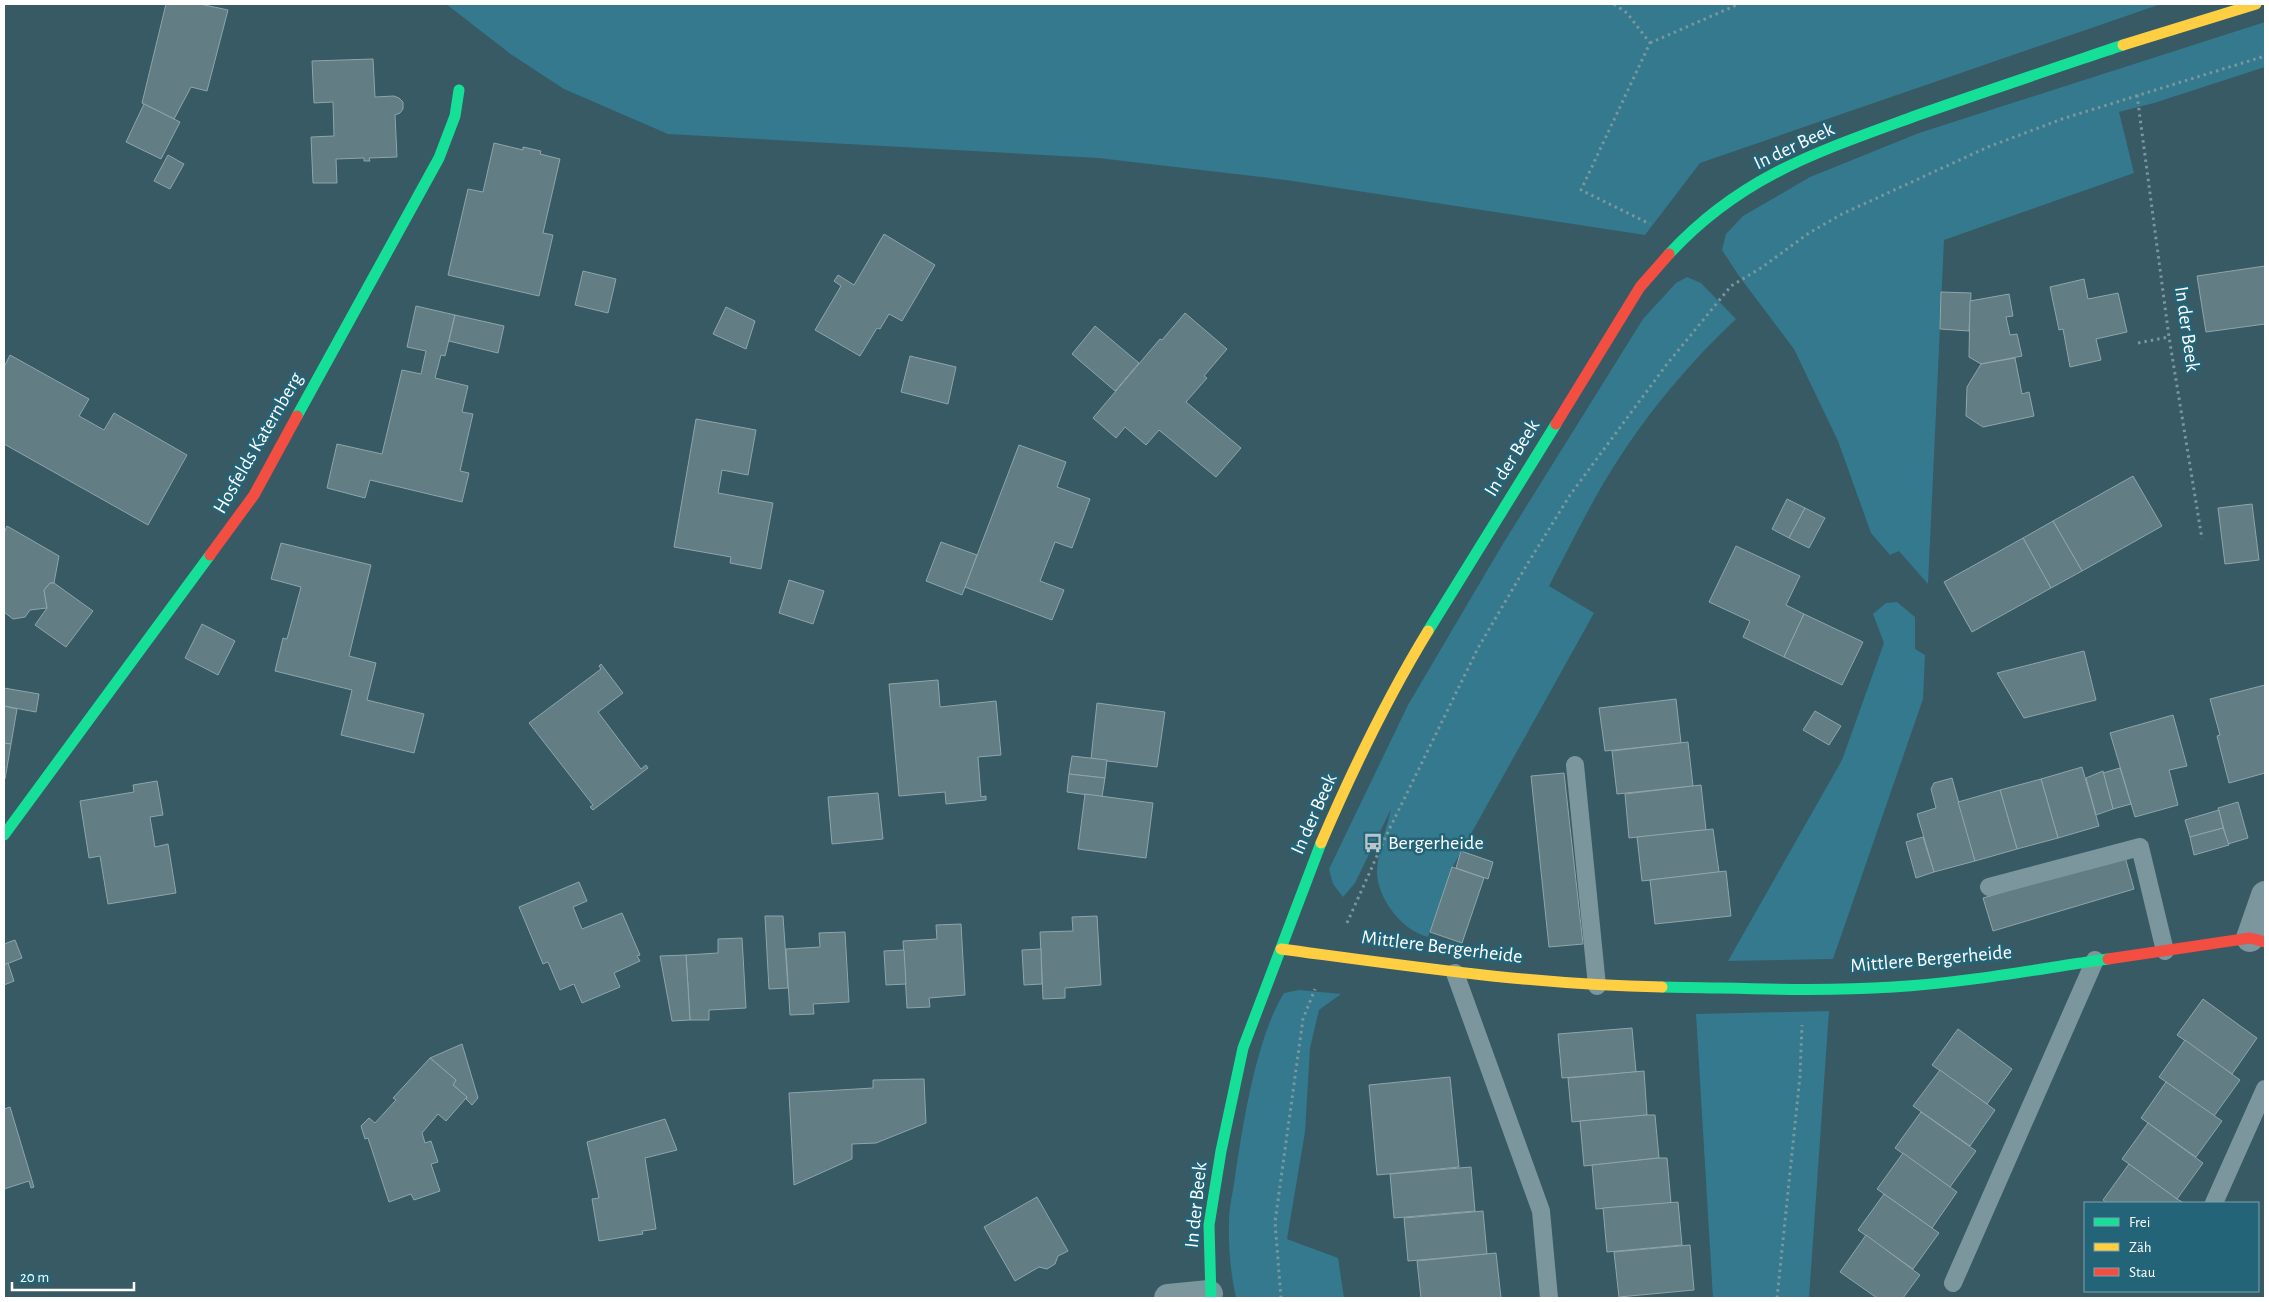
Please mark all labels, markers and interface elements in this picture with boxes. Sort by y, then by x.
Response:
street label: In der Beek [1751,119,1837,173]
street label: In der Beek [2171,285,2203,373]
street label: Hosfelds Katernberg [210,369,307,517]
street label: In der Beek [1481,416,1543,500]
street label: In der Beek [1287,771,1341,857]
bus stop icon: Bergerheide [1362,832,1384,854]
place label: Bergerheide [1388,833,1484,853]
street label: Mittlere Bergerheide [1360,927,1524,967]
street label: Mittlere Bergerheide [1849,942,2013,976]
street label: In der Beek [1182,1161,1210,1249]
legend [2084,1202,2259,1292]
text: Frei [2129,1215,2150,1230]
text: Zäh [2129,1240,2152,1255]
scale bar [12,1260,135,1292]
text: Stau [2129,1265,2156,1280]
text: 20 m [20,1270,49,1285]

